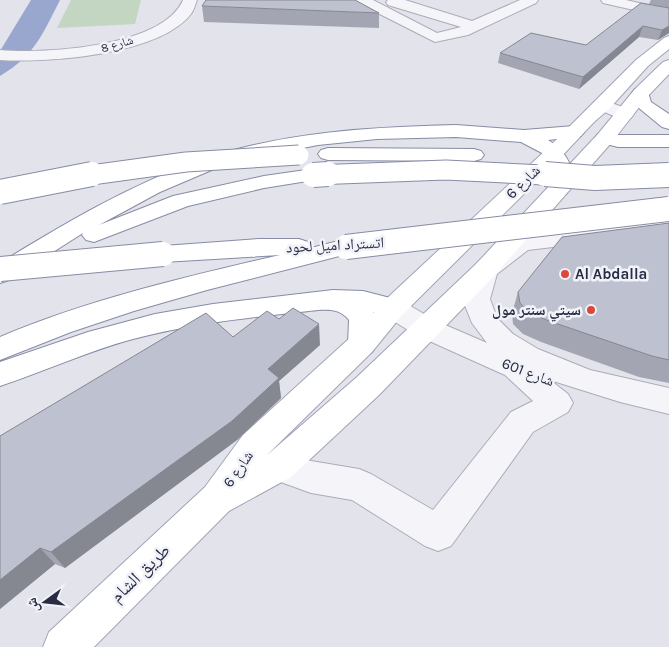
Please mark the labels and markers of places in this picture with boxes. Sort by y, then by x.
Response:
place label: Al Abdalla [575,265,647,283]
marker: Al Abdalla [559,268,571,280]
place label: سيتي سنتر مول [492,301,581,322]
marker: سيتي سنتر مول [585,304,597,316]

